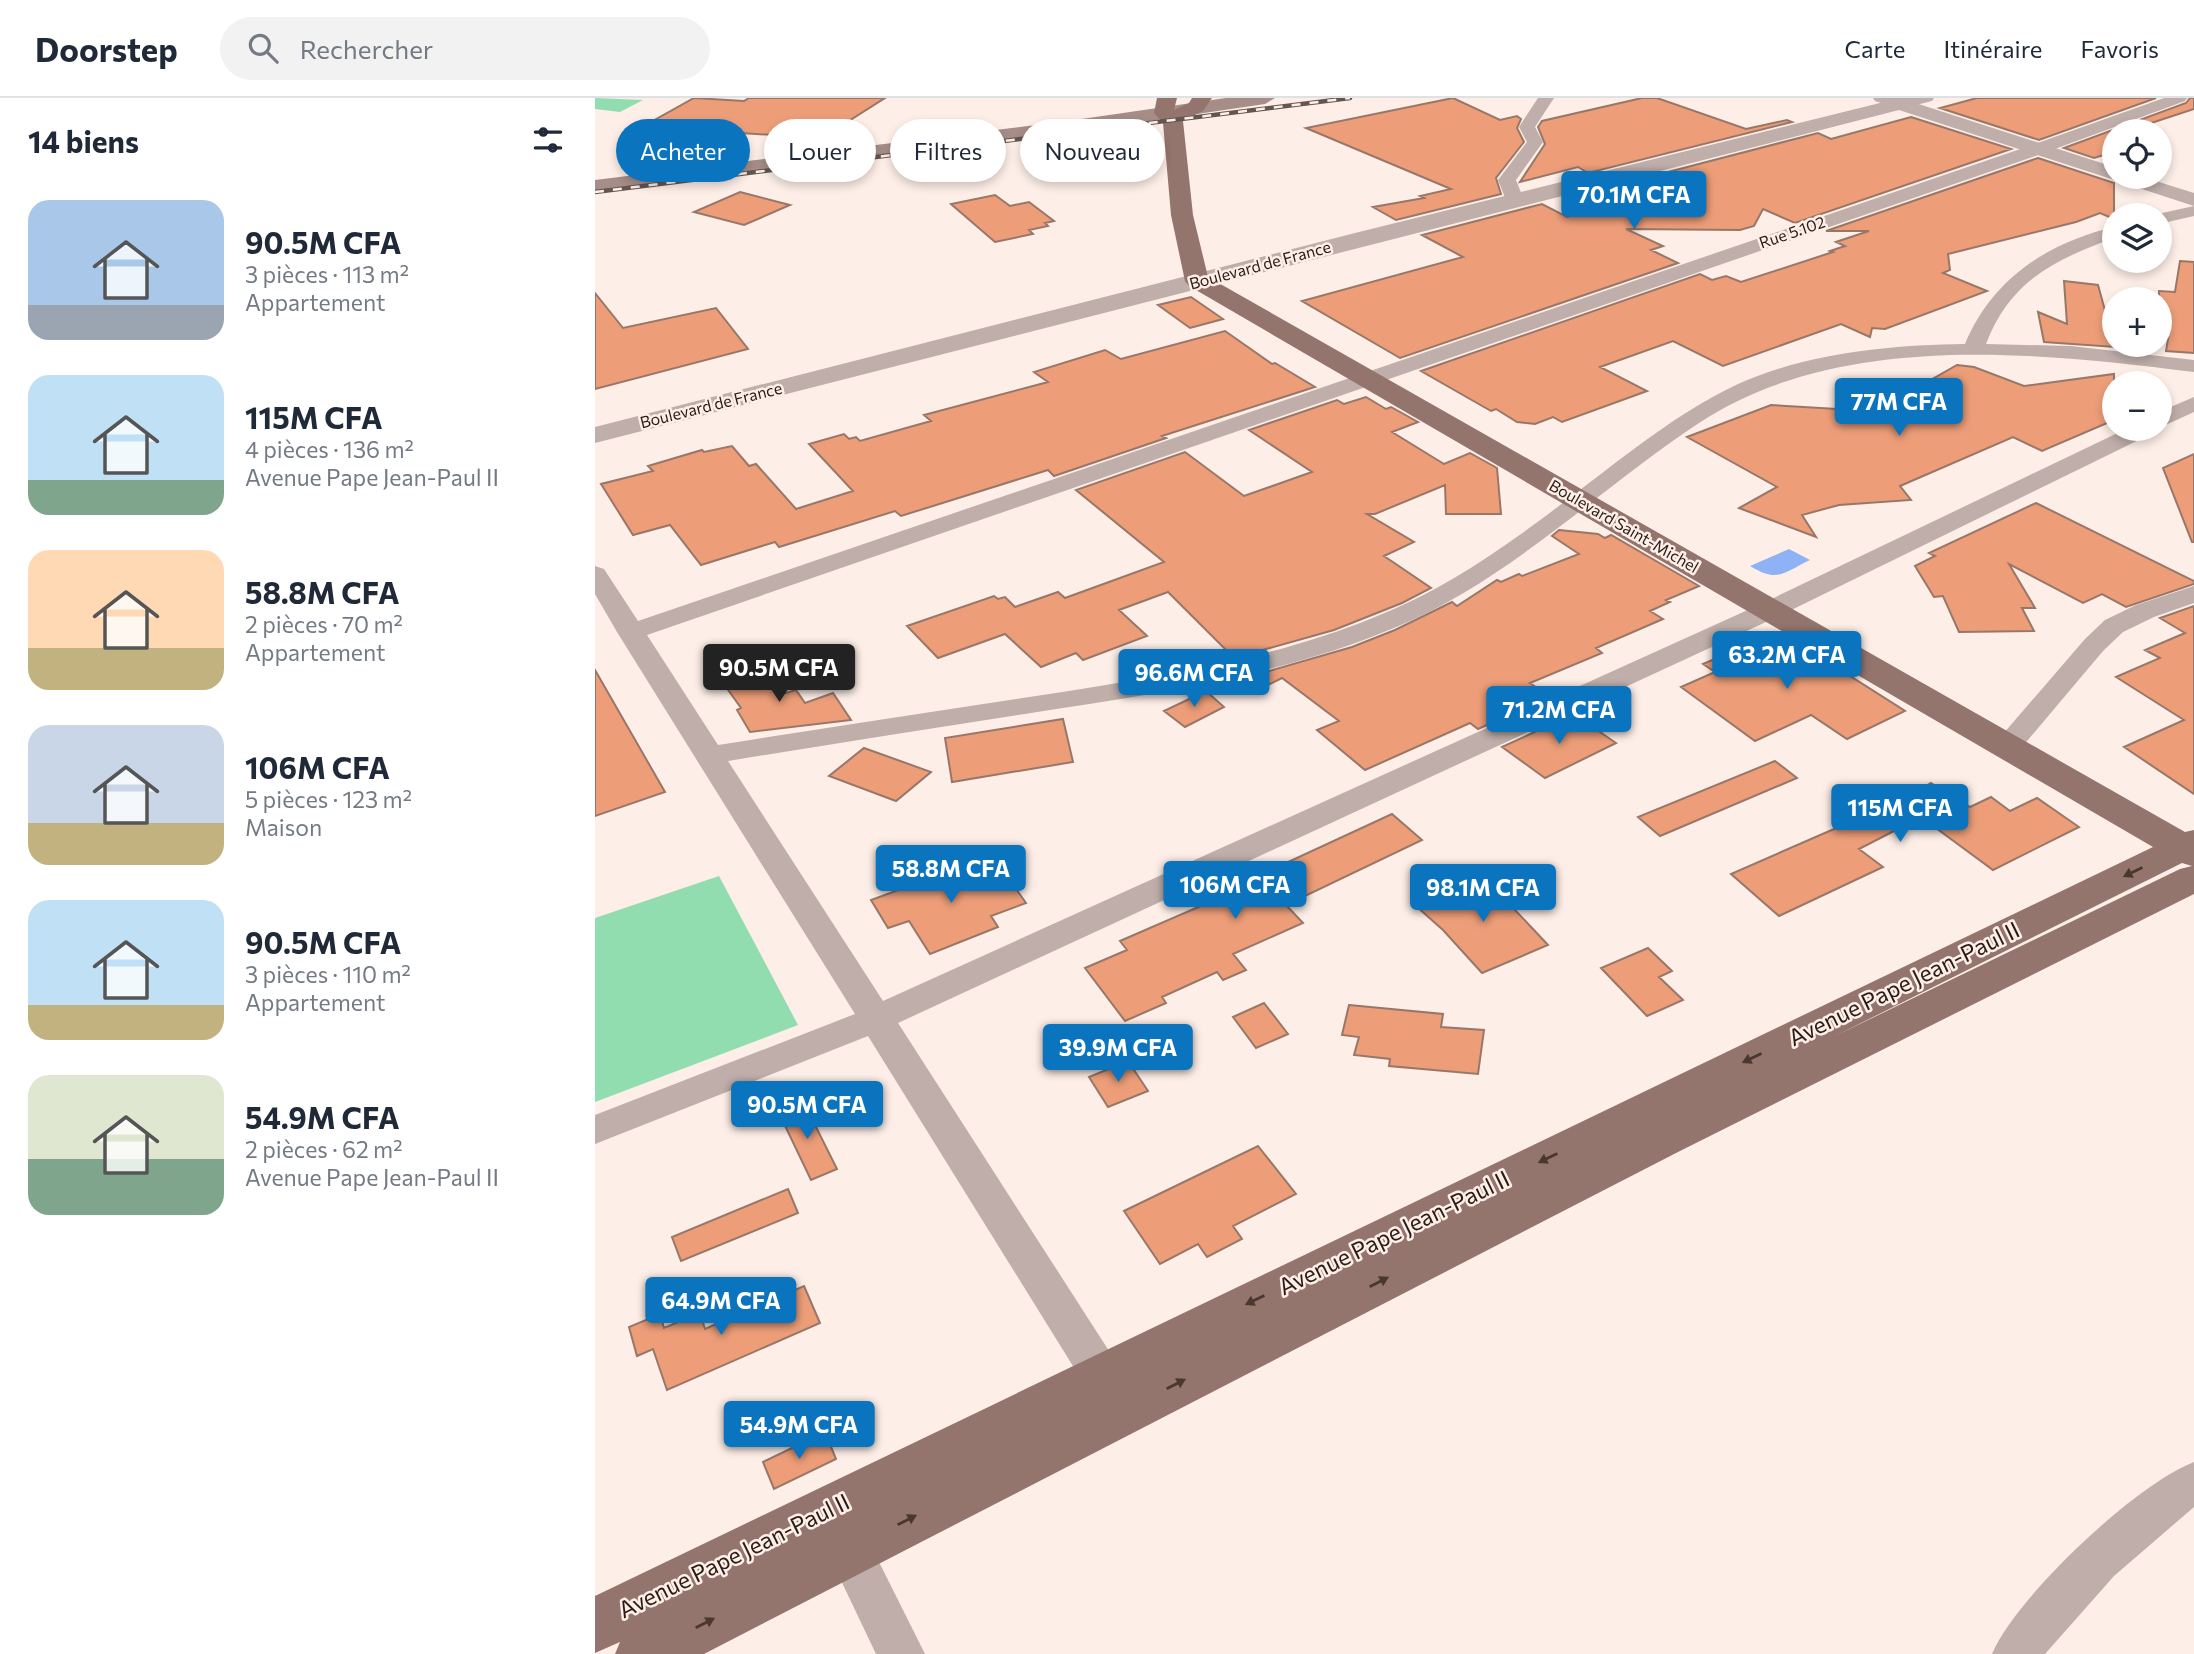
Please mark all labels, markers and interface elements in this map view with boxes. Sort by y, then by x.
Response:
search box [220,17,710,80]
text: Doorstep [35,28,178,69]
icon: search [244,29,282,67]
text: Rechercher [300,33,433,64]
text: Carte [1845,34,1906,63]
text: Itinéraire [1944,34,2043,63]
text: Favoris [2081,34,2159,63]
chip: Acheter [616,119,750,182]
chip: Louer [764,119,876,182]
chip: Filtres [890,119,1006,182]
chip: Nouveau [1020,119,1165,182]
map controls [2102,119,2172,441]
button: locate [2102,119,2172,189]
icon: filters [529,121,567,159]
text: 14 biens [28,122,139,159]
pin: 70.1M CFA [1554,172,1714,231]
text: 70.1M CFA [1577,180,1691,208]
button: layers [2102,203,2172,273]
street label: Rue 5.102 [1756,211,1827,252]
text: 90.5M CFA [245,223,401,260]
icon: home [84,228,168,312]
street label: Boulevard de France [1187,236,1333,293]
text: 3 pièces · 113 m² [245,260,409,288]
button: + [2102,287,2172,357]
text: Appartement [245,288,386,316]
button: − [2102,371,2172,441]
street label: Boulevard de France [638,378,784,431]
pin: 77M CFA [1834,378,1964,438]
text: 77M CFA [1851,387,1947,415]
text: 115M CFA [245,398,382,435]
icon: home [84,403,168,487]
text: 4 pièces · 136 m² [245,435,414,463]
text: Avenue Pape Jean-Paul II [245,463,499,491]
street label: Boulevard Saint-Michel [1546,475,1702,576]
text: 58.8M CFA [245,573,400,610]
icon: home [84,578,168,662]
text: 2 pièces · 70 m² [245,610,403,638]
pin: 63.2M CFA [1707,632,1867,691]
text: Appartement [245,638,386,666]
text: 63.2M CFA [1728,640,1846,668]
pin: 90.5M CFA [699,644,859,704]
pin: 96.6M CFA [1114,650,1274,709]
text: 90.5M CFA [719,653,839,681]
text: 96.6M CFA [1134,658,1254,686]
pin: 71.2M CFA [1479,686,1639,746]
text: 71.2M CFA [1502,695,1616,723]
text: 106M CFA [245,748,390,785]
icon: home [84,753,168,837]
pin: 115M CFA [1828,784,1972,844]
text: 5 pièces · 123 m² [245,785,412,813]
text: 115M CFA [1847,793,1953,821]
text: Maison [245,813,322,841]
pin: 58.8M CFA [871,846,1031,905]
text: 58.8M CFA [892,854,1010,882]
pin: 106M CFA [1163,862,1307,921]
pin: 98.1M CFA [1403,864,1563,924]
one-way arrow [2123,867,2143,878]
text: 106M CFA [1179,870,1291,898]
text: 98.1M CFA [1426,873,1540,901]
street label: Avenue Pape Jean-Paul II [1783,915,2024,1051]
text: 90.5M CFA [245,923,401,960]
icon: home [84,928,168,1012]
text: 3 pièces · 110 m² [245,960,411,988]
text: Appartement [245,988,386,1016]
pin: 39.9M CFA [1038,1024,1198,1084]
text: 39.9M CFA [1059,1033,1177,1061]
one-way arrow [1742,1052,1762,1064]
pin: 90.5M CFA [727,1082,887,1141]
text: 90.5M CFA [747,1090,867,1118]
text: 54.9M CFA [245,1098,400,1135]
icon: home [84,1103,168,1187]
text: 2 pièces · 62 m² [245,1135,402,1163]
one-way arrow [1538,1152,1558,1163]
text: Avenue Pape Jean-Paul II [245,1163,499,1191]
street label: Avenue Pape Jean-Paul II [1273,1164,1514,1300]
one-way arrow [1369,1277,1389,1288]
pin: 64.9M CFA [641,1278,801,1337]
text: 64.9M CFA [661,1286,781,1314]
one-way arrow [1245,1295,1265,1306]
one-way arrow [1166,1379,1186,1390]
pin: 54.9M CFA [719,1402,879,1461]
text: 54.9M CFA [740,1410,858,1438]
street label: Avenue Pape Jean-Paul II [613,1487,854,1623]
one-way arrow [897,1514,917,1525]
one-way arrow [695,1617,715,1629]

